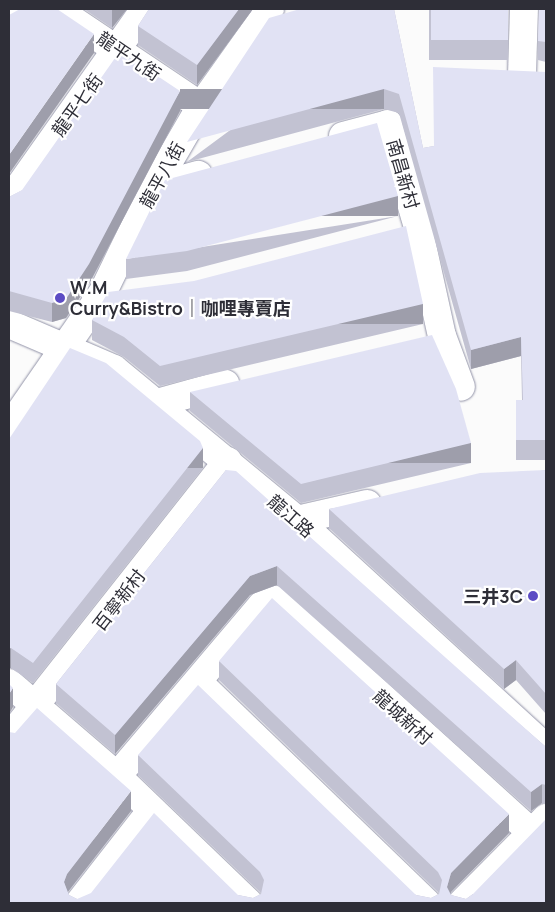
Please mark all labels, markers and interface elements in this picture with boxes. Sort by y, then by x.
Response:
street label: 龍平九街 [93,27,165,85]
street label: 龍平七街 [47,70,107,140]
street label: 南昌新村 [383,136,423,212]
street label: 龍平八街 [135,138,189,212]
place label: W.M Curry&Bistro｜咖哩專賣店 [70,277,291,320]
marker: W.M Curry&Bistro｜咖哩專賣店 [54,292,66,304]
street label: 龍江路 [264,490,318,542]
street label: 百寧新村 [88,565,150,635]
place label: 三井3C [463,585,523,607]
marker: 三井3C [527,590,539,602]
street label: 龍城新村 [369,685,437,749]

